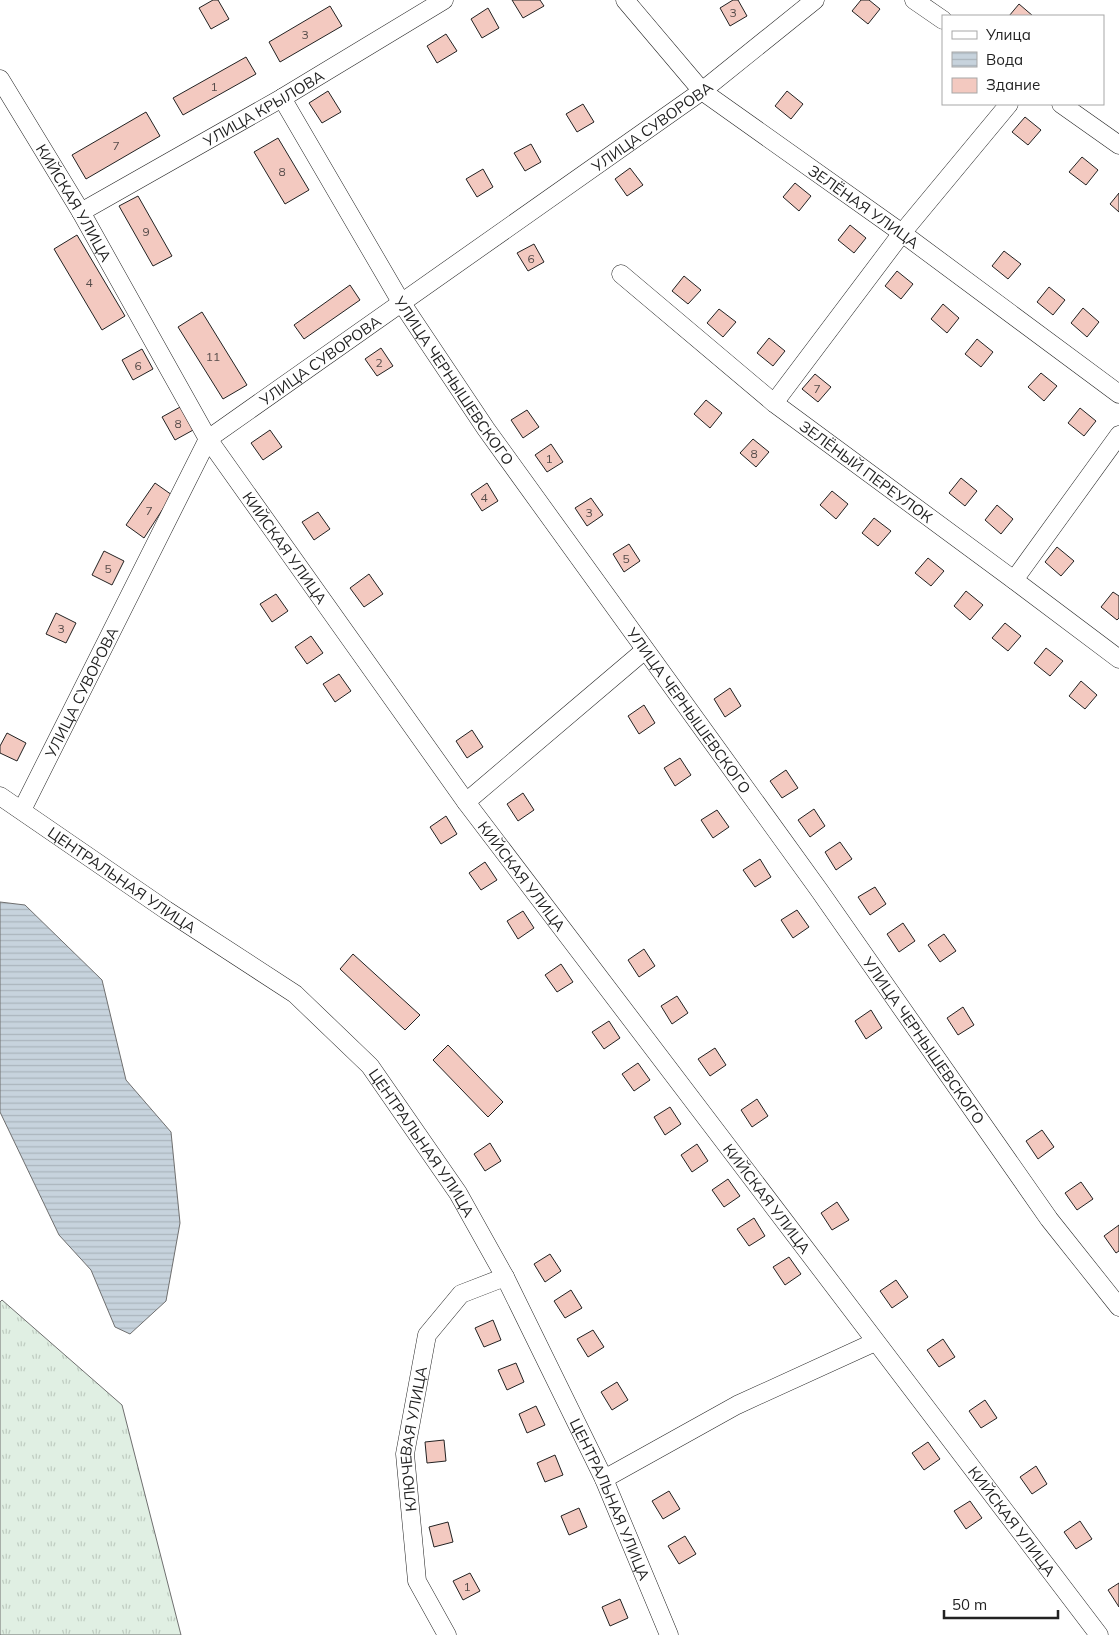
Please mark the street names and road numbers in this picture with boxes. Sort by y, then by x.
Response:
street label: УЛИЦА КРЫЛОВА [199,65,327,151]
street label: УЛИЦА СУВОРОВА [587,77,716,176]
street label: КИЙСКАЯ УЛИЦА [32,140,116,265]
street label: ЗЕЛЁНАЯ УЛИЦА [805,160,923,252]
street label: УЛИЦА ЧЕРНЫШЕВСКОГО [390,292,518,469]
street label: УЛИЦА СУВОРОВА [255,311,384,410]
street label: ЗЕЛЁНЫЙ ПЕРЕУЛОК [796,416,937,527]
street label: КИЙСКАЯ УЛИЦА [239,488,331,607]
street label: УЛИЦА СУВОРОВА [40,623,122,761]
street label: УЛИЦА ЧЕРНЫШЕВСКОГО [622,623,755,797]
street label: КИЙСКАЯ УЛИЦА [474,817,570,935]
street label: ЦЕНТРАЛЬНАЯ УЛИЦА [44,822,200,937]
street label: УЛИЦА ЧЕРНЫШЕВСКОГО [858,952,989,1128]
street label: ЦЕНТРАЛЬНАЯ УЛИЦА [365,1065,479,1220]
street label: КИЙСКАЯ УЛИЦА [719,1140,815,1257]
street label: КЛЮЧЕВАЯ УЛИЦА [395,1365,431,1513]
street label: ЦЕНТРАЛЬНАЯ УЛИЦА [566,1415,655,1583]
street label: КИЙСКАЯ УЛИЦА [964,1462,1060,1580]

